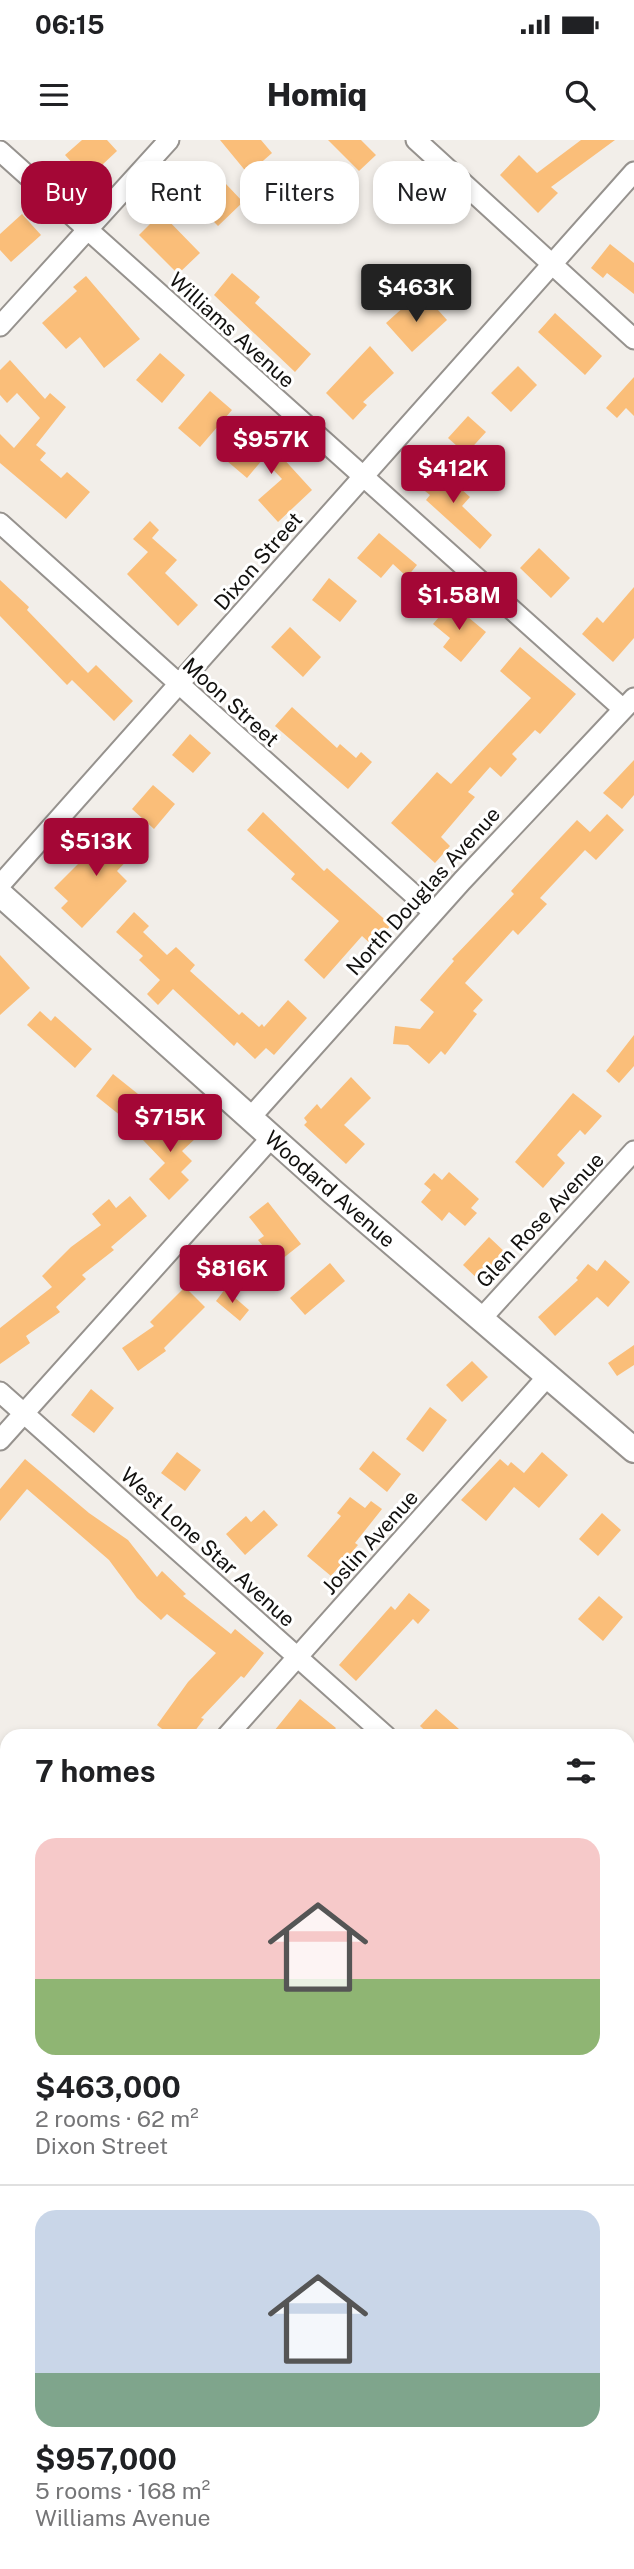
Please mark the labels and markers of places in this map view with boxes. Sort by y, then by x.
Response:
pin: $463K [367,264,465,324]
pin: $957K [222,416,320,476]
pin: $412K [404,446,502,505]
pin: $1.58M [402,573,516,632]
pin: $513K [47,818,145,878]
pin: $715K [121,1094,219,1154]
pin: $816K [183,1246,281,1305]

